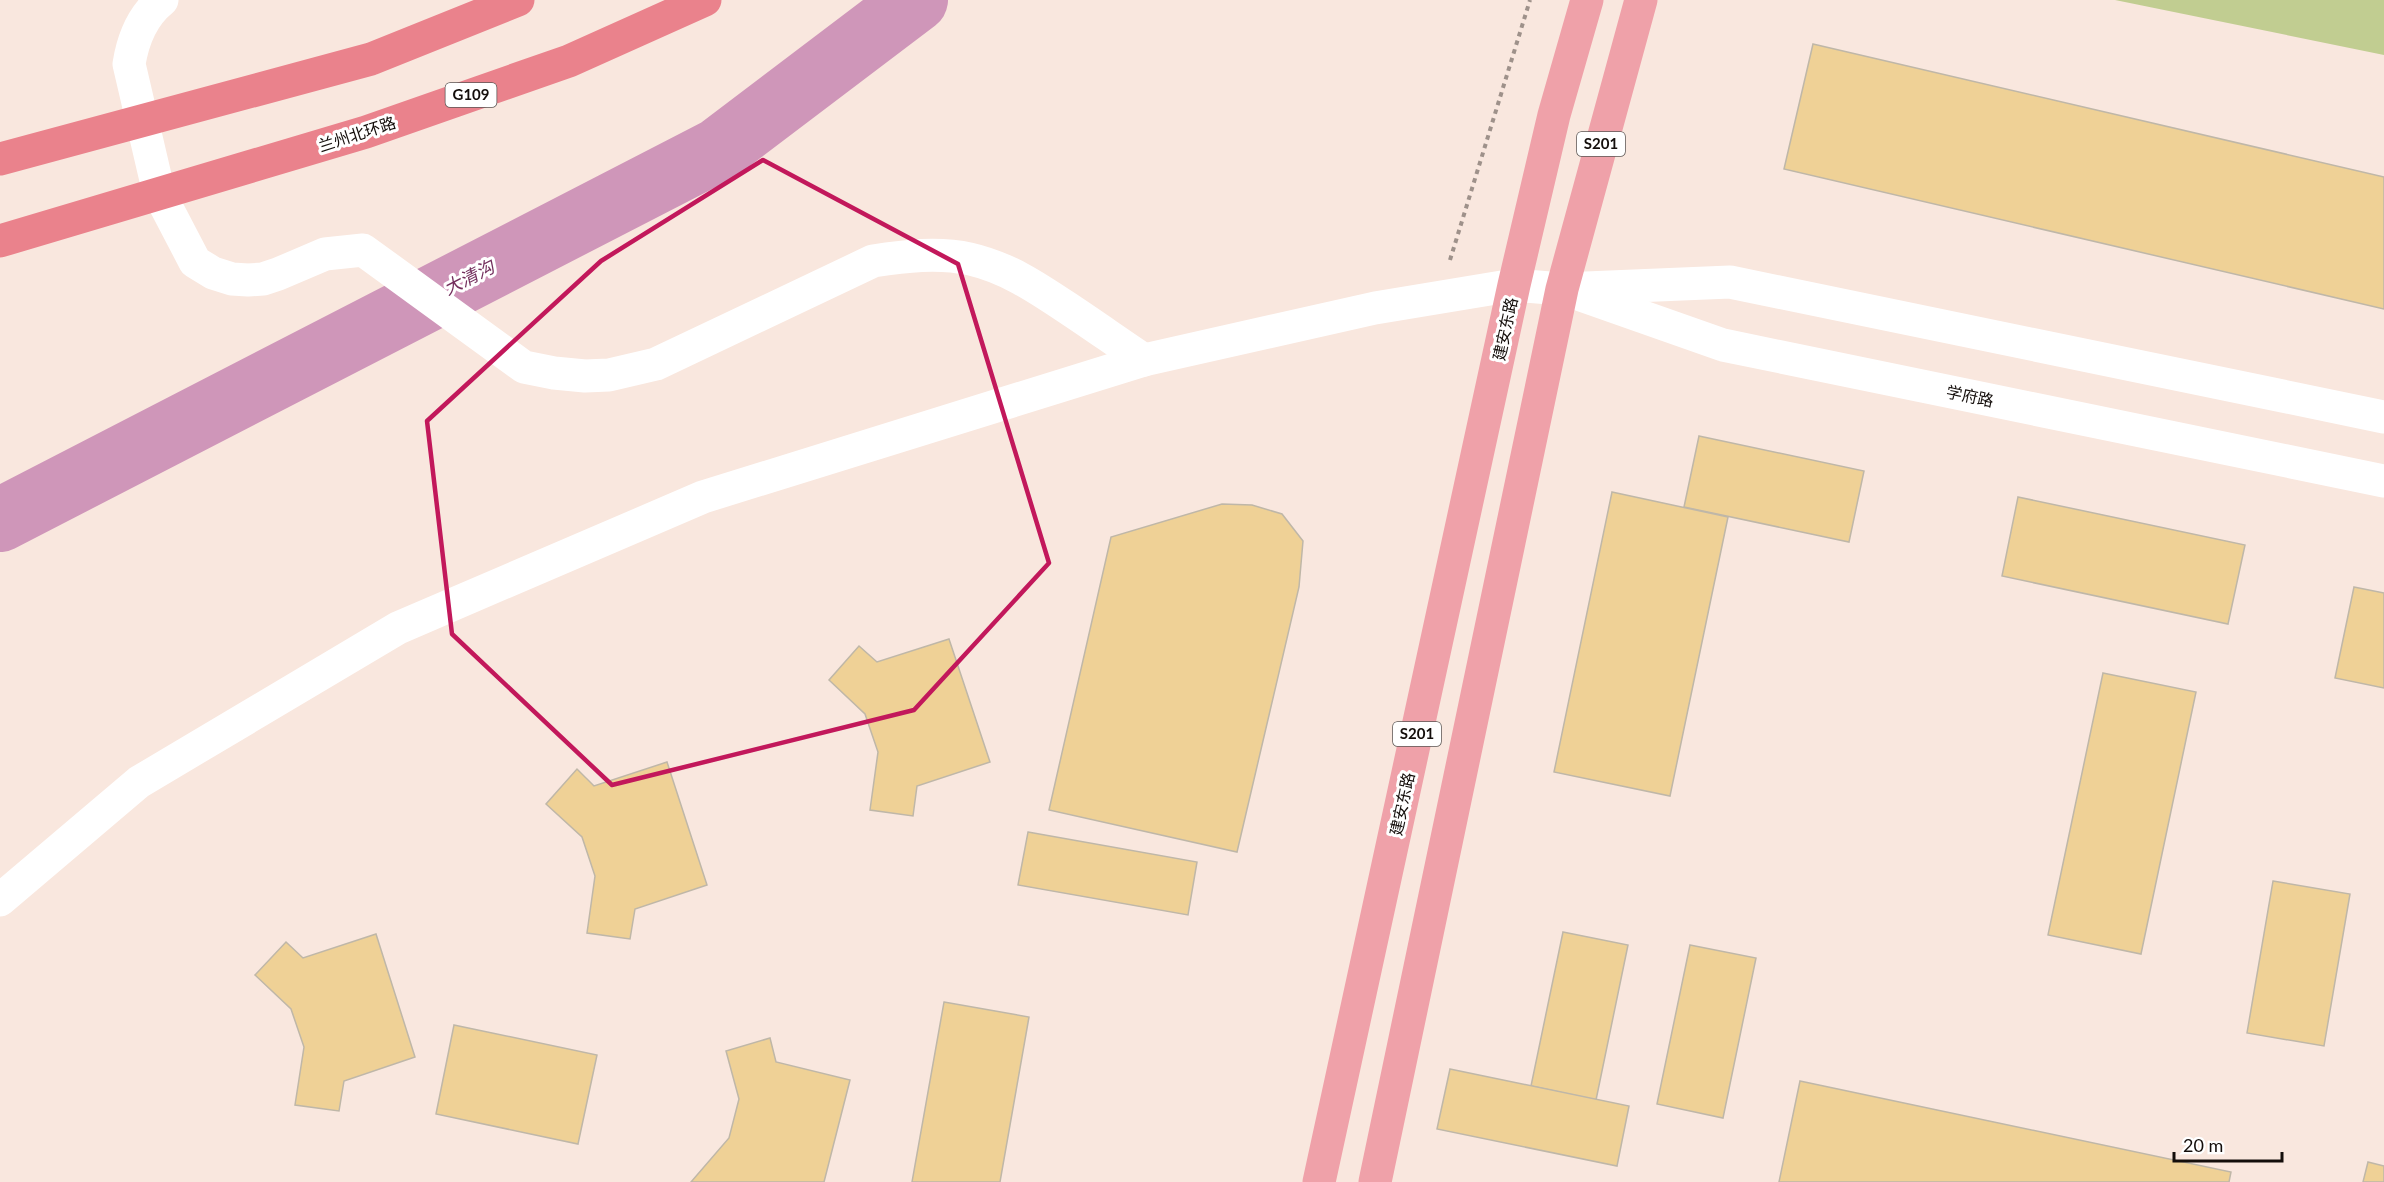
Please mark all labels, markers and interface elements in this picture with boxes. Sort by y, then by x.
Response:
road number: G109 [446,83,496,107]
street label: 兰州北环路 [316,112,398,155]
road number: S201 [1577,132,1625,156]
water label: 大清沟 [439,254,499,299]
street label: 建安东路 [1489,296,1520,362]
street label: 学府路 [1945,381,1996,410]
road number: S201 [1393,722,1441,746]
street label: 建安东路 [1386,771,1417,837]
scale bar [2174,1125,2282,1163]
text: 20 m [2183,1134,2223,1156]

